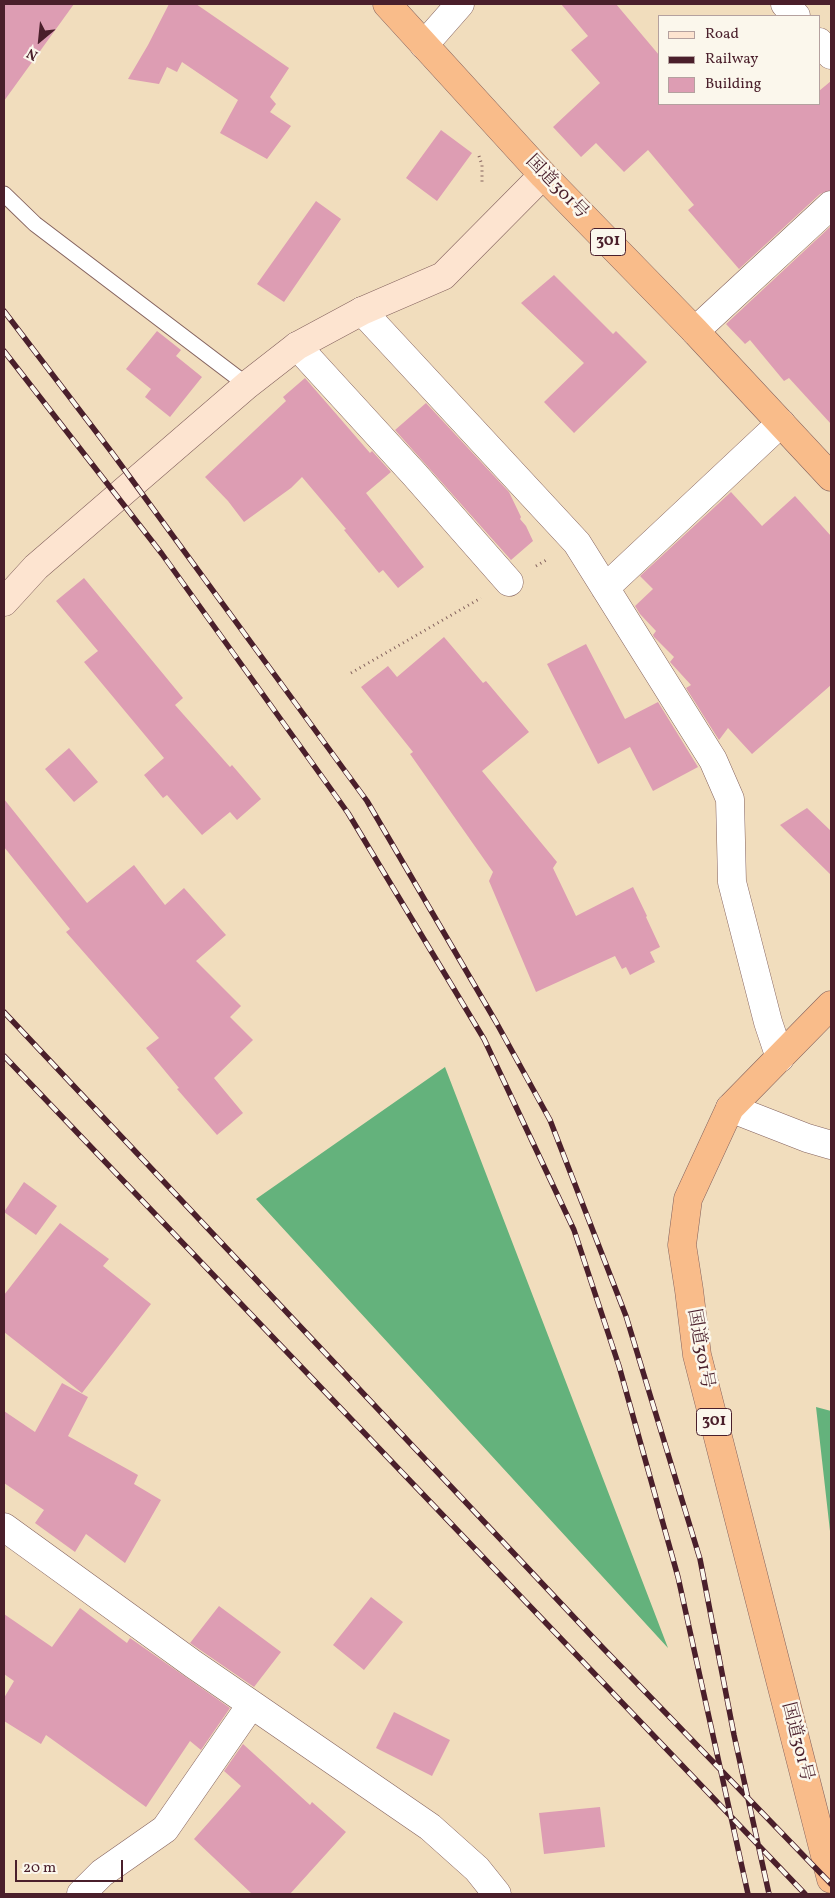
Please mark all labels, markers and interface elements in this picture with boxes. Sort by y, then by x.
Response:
north arrow [15,15,65,65]
legend [658,15,820,105]
text: Road [705,24,739,45]
text: N [24,43,42,64]
text: Railway [705,49,758,70]
text: Building [705,74,761,95]
street label: 国道301号 [520,151,592,225]
road number: 301 [590,228,626,256]
street label: 国道301号 [681,1307,717,1391]
road number: 301 [696,1408,732,1435]
street label: 国道301号 [776,1700,816,1784]
scale bar [18,1850,125,1882]
text: 20 m [23,1858,56,1879]

